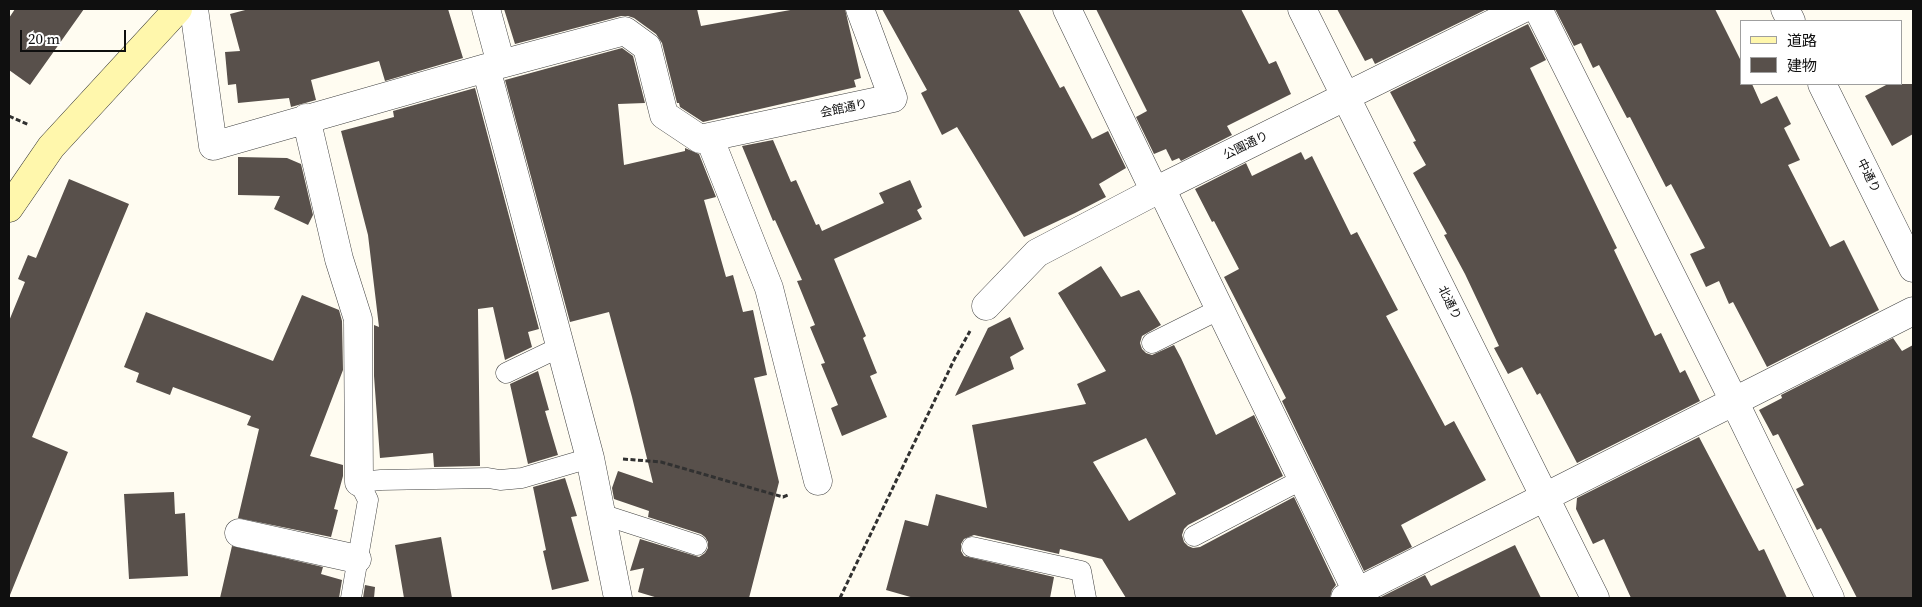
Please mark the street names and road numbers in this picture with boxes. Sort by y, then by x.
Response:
street label: 会館通り [819,97,869,121]
street label: 公園通り [1221,129,1271,163]
street label: 中通り [1854,157,1882,195]
street label: 北通り [1435,284,1463,322]

